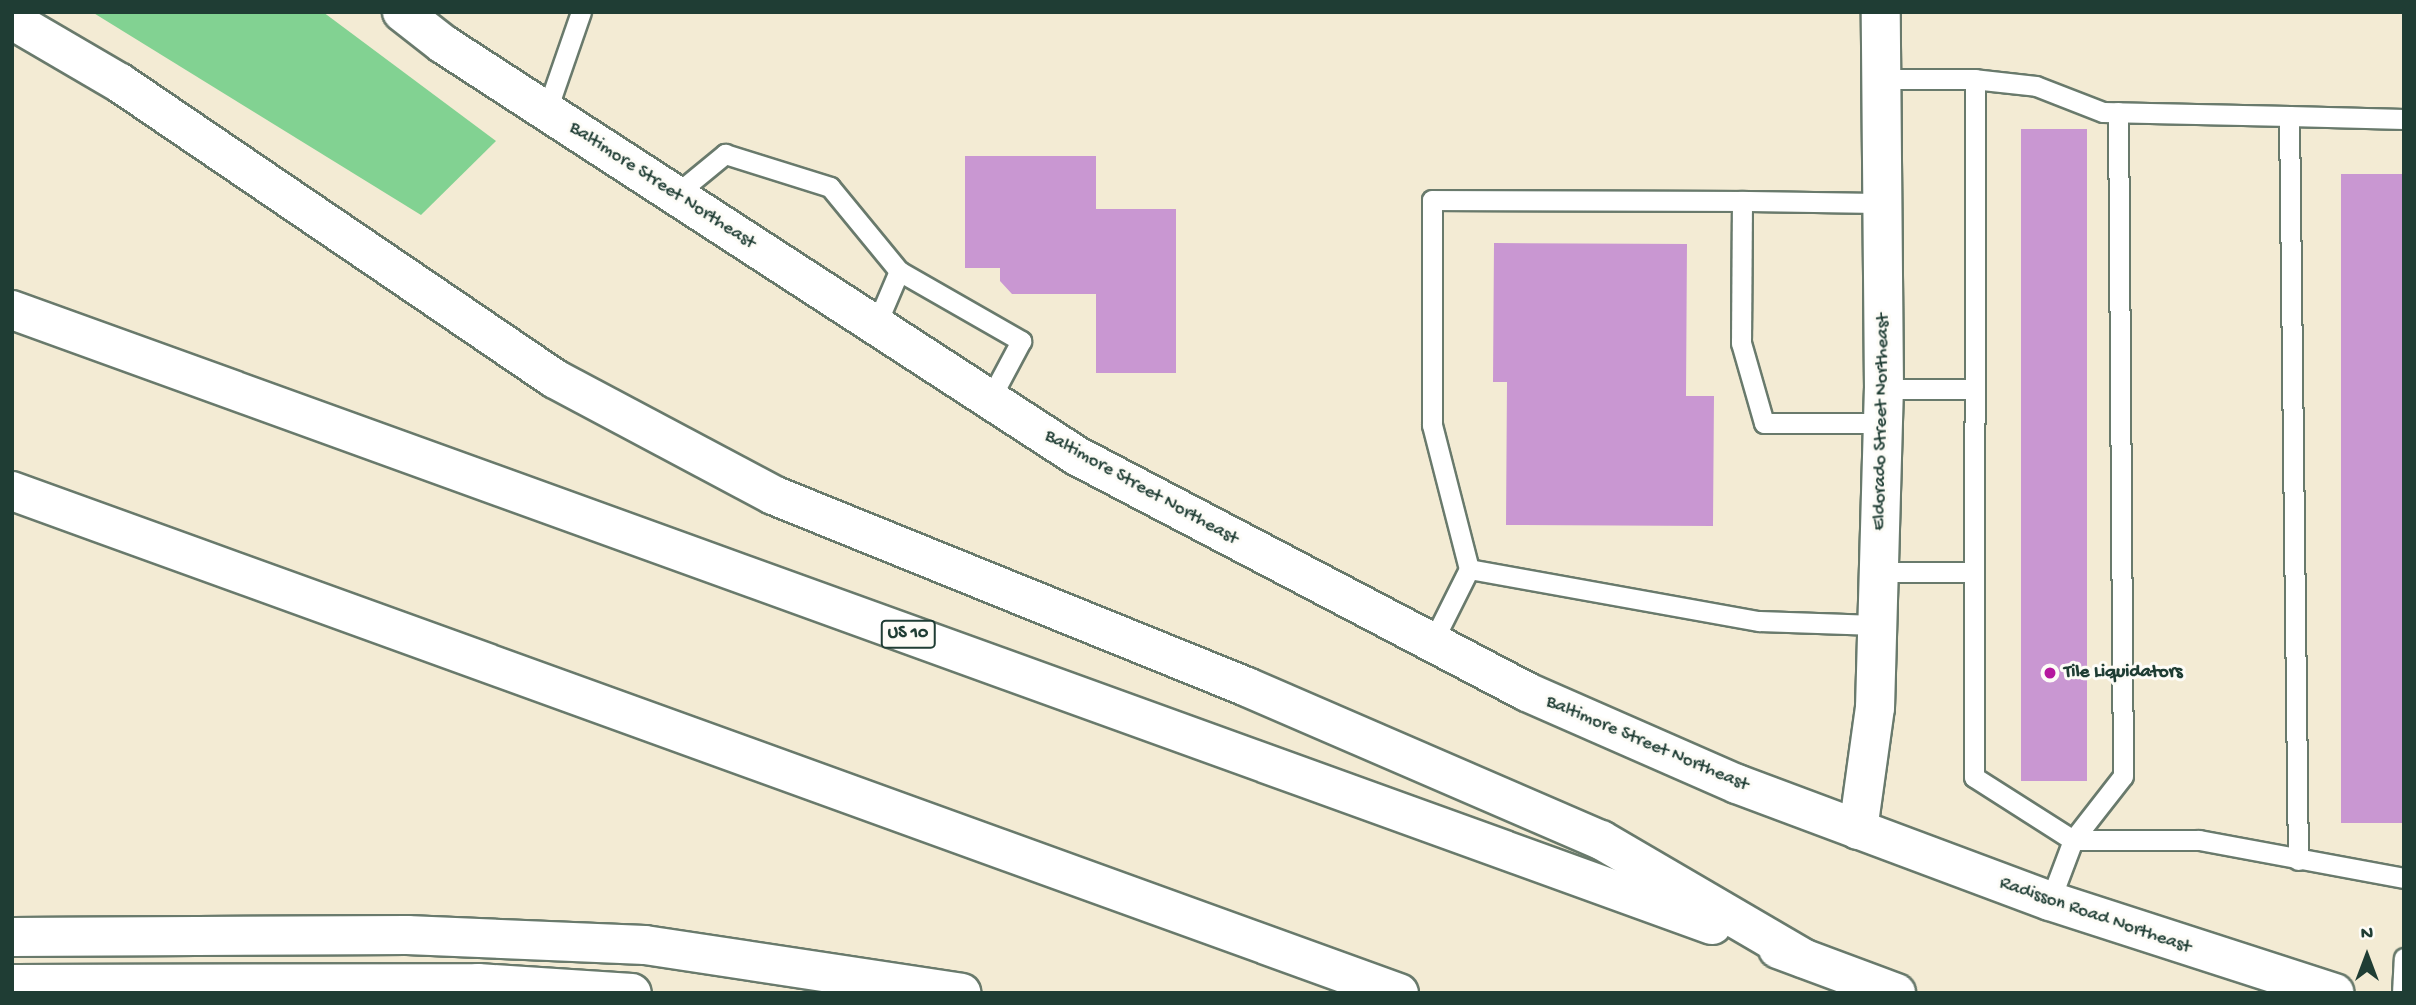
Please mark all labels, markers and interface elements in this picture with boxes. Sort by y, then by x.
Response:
street label: Baltimore Street Northeast [564,117,760,255]
street label: Eldorado Street Northeast [1869,313,1895,531]
street label: Baltimore Street Northeast [1040,425,1242,551]
road number: US 10 [880,620,936,648]
place label: Tile Liquidators [2064,662,2182,684]
marker: Tile Liquidators [2042,665,2058,681]
street label: Baltimore Street Northeast [1542,691,1752,797]
street label: Radisson Road Northeast [1996,872,2194,960]
north arrow [2332,921,2402,991]
text: N [2361,923,2373,946]

